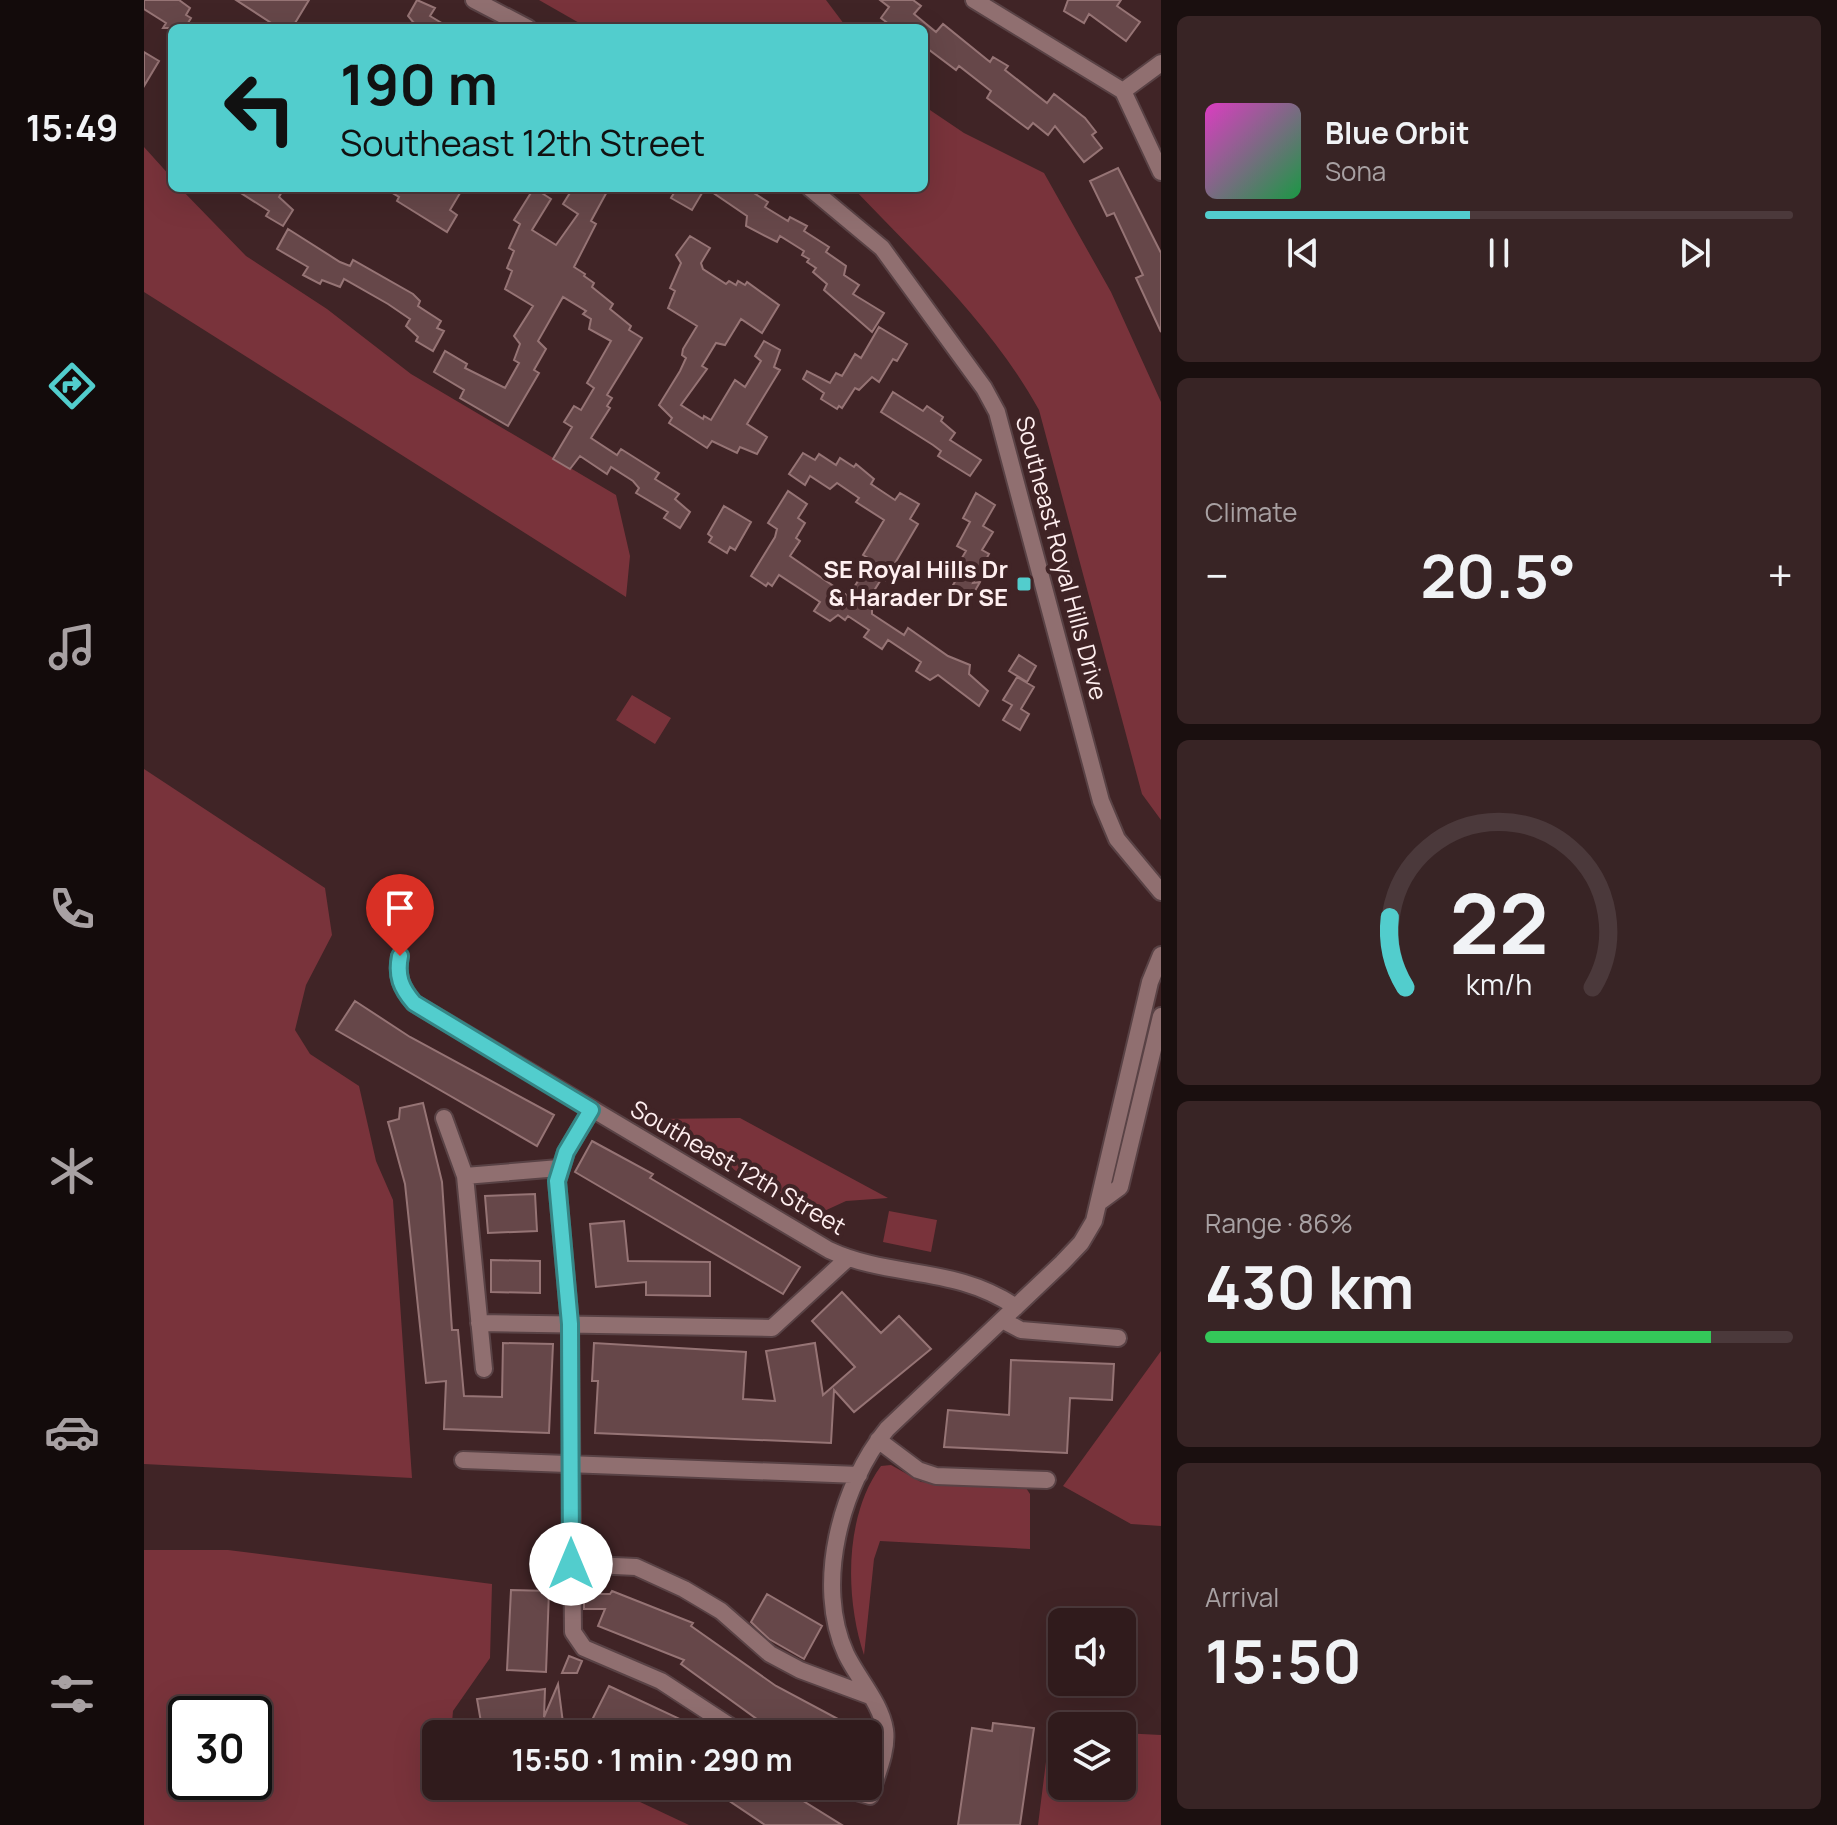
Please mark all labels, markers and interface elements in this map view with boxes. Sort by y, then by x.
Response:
text: 190 m [340,45,498,122]
icon: left [208,56,312,160]
text: 15:49 [26,103,118,152]
text: Blue Orbit [1325,112,1470,153]
text: Southeast 12th Street [340,118,705,167]
text: Sona [1325,153,1386,189]
icon: previous [1281,231,1325,275]
icon: pause [1477,231,1521,275]
icon: next [1673,231,1717,275]
icon: directions [44,358,100,414]
street label: Southeast Royal Hills Drive [1009,412,1116,703]
text: Climate [1205,494,1297,530]
text: 20.5° [1420,534,1576,616]
text: − [1205,545,1229,605]
text: + [1768,545,1793,605]
place label: SE Royal Hills Dr & Harader Dr SE [823,552,1008,613]
marker: SE Royal Hills Dr & Harader Dr SE [1015,575,1033,593]
icon: music [44,619,100,675]
text: 22 [1449,865,1549,979]
pin [366,874,434,956]
icon: phone [44,881,100,937]
icon: arrive [378,886,422,930]
text: km/h [1466,966,1532,1005]
street label: Southeast 12th Street [625,1092,852,1242]
icon: climate [44,1143,100,1199]
text: Range · 86% [1205,1205,1353,1241]
text: 430 km [1205,1245,1414,1327]
icon: car [44,1404,100,1460]
position arrow [529,1522,613,1606]
text: Arrival [1205,1579,1279,1615]
map controls [1048,1608,1136,1800]
button: sound [1048,1608,1136,1696]
text: 15:50 [1205,1619,1362,1701]
icon: filters [44,1666,100,1722]
speed limit sign: 30 [168,1696,272,1800]
button: layers [1048,1712,1136,1800]
text: 15:50 · 1 min · 290 m [512,1739,792,1780]

